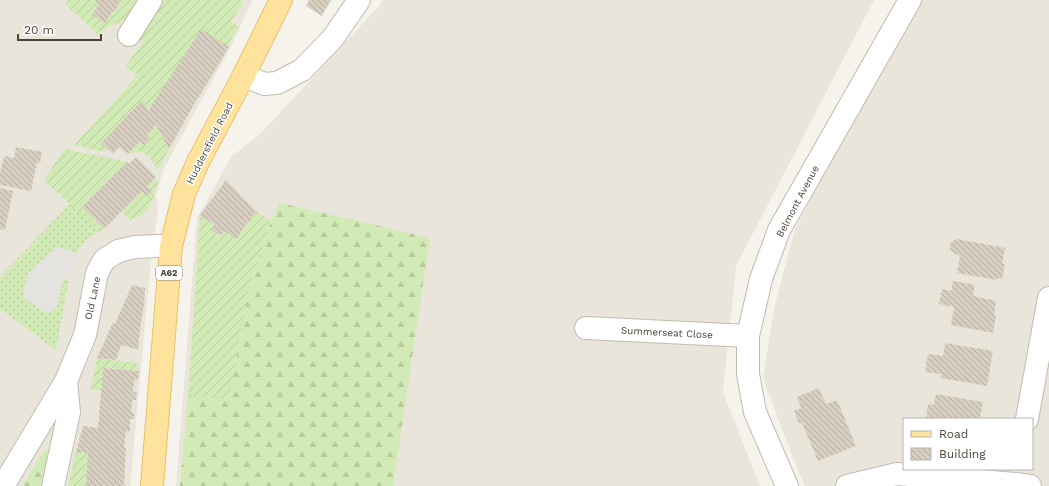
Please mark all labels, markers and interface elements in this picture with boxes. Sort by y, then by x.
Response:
scale bar [18,16,101,42]
text: 20 m [24,23,54,37]
street label: Huddersfield Road [184,100,235,186]
street label: Belmont Avenue [774,163,821,239]
road number: A62 [156,266,182,280]
street label: Old Lane [83,275,102,321]
street label: Summerseat Close [621,325,714,340]
legend [903,418,1033,470]
text: Road [939,427,968,441]
text: Building [939,447,986,461]

